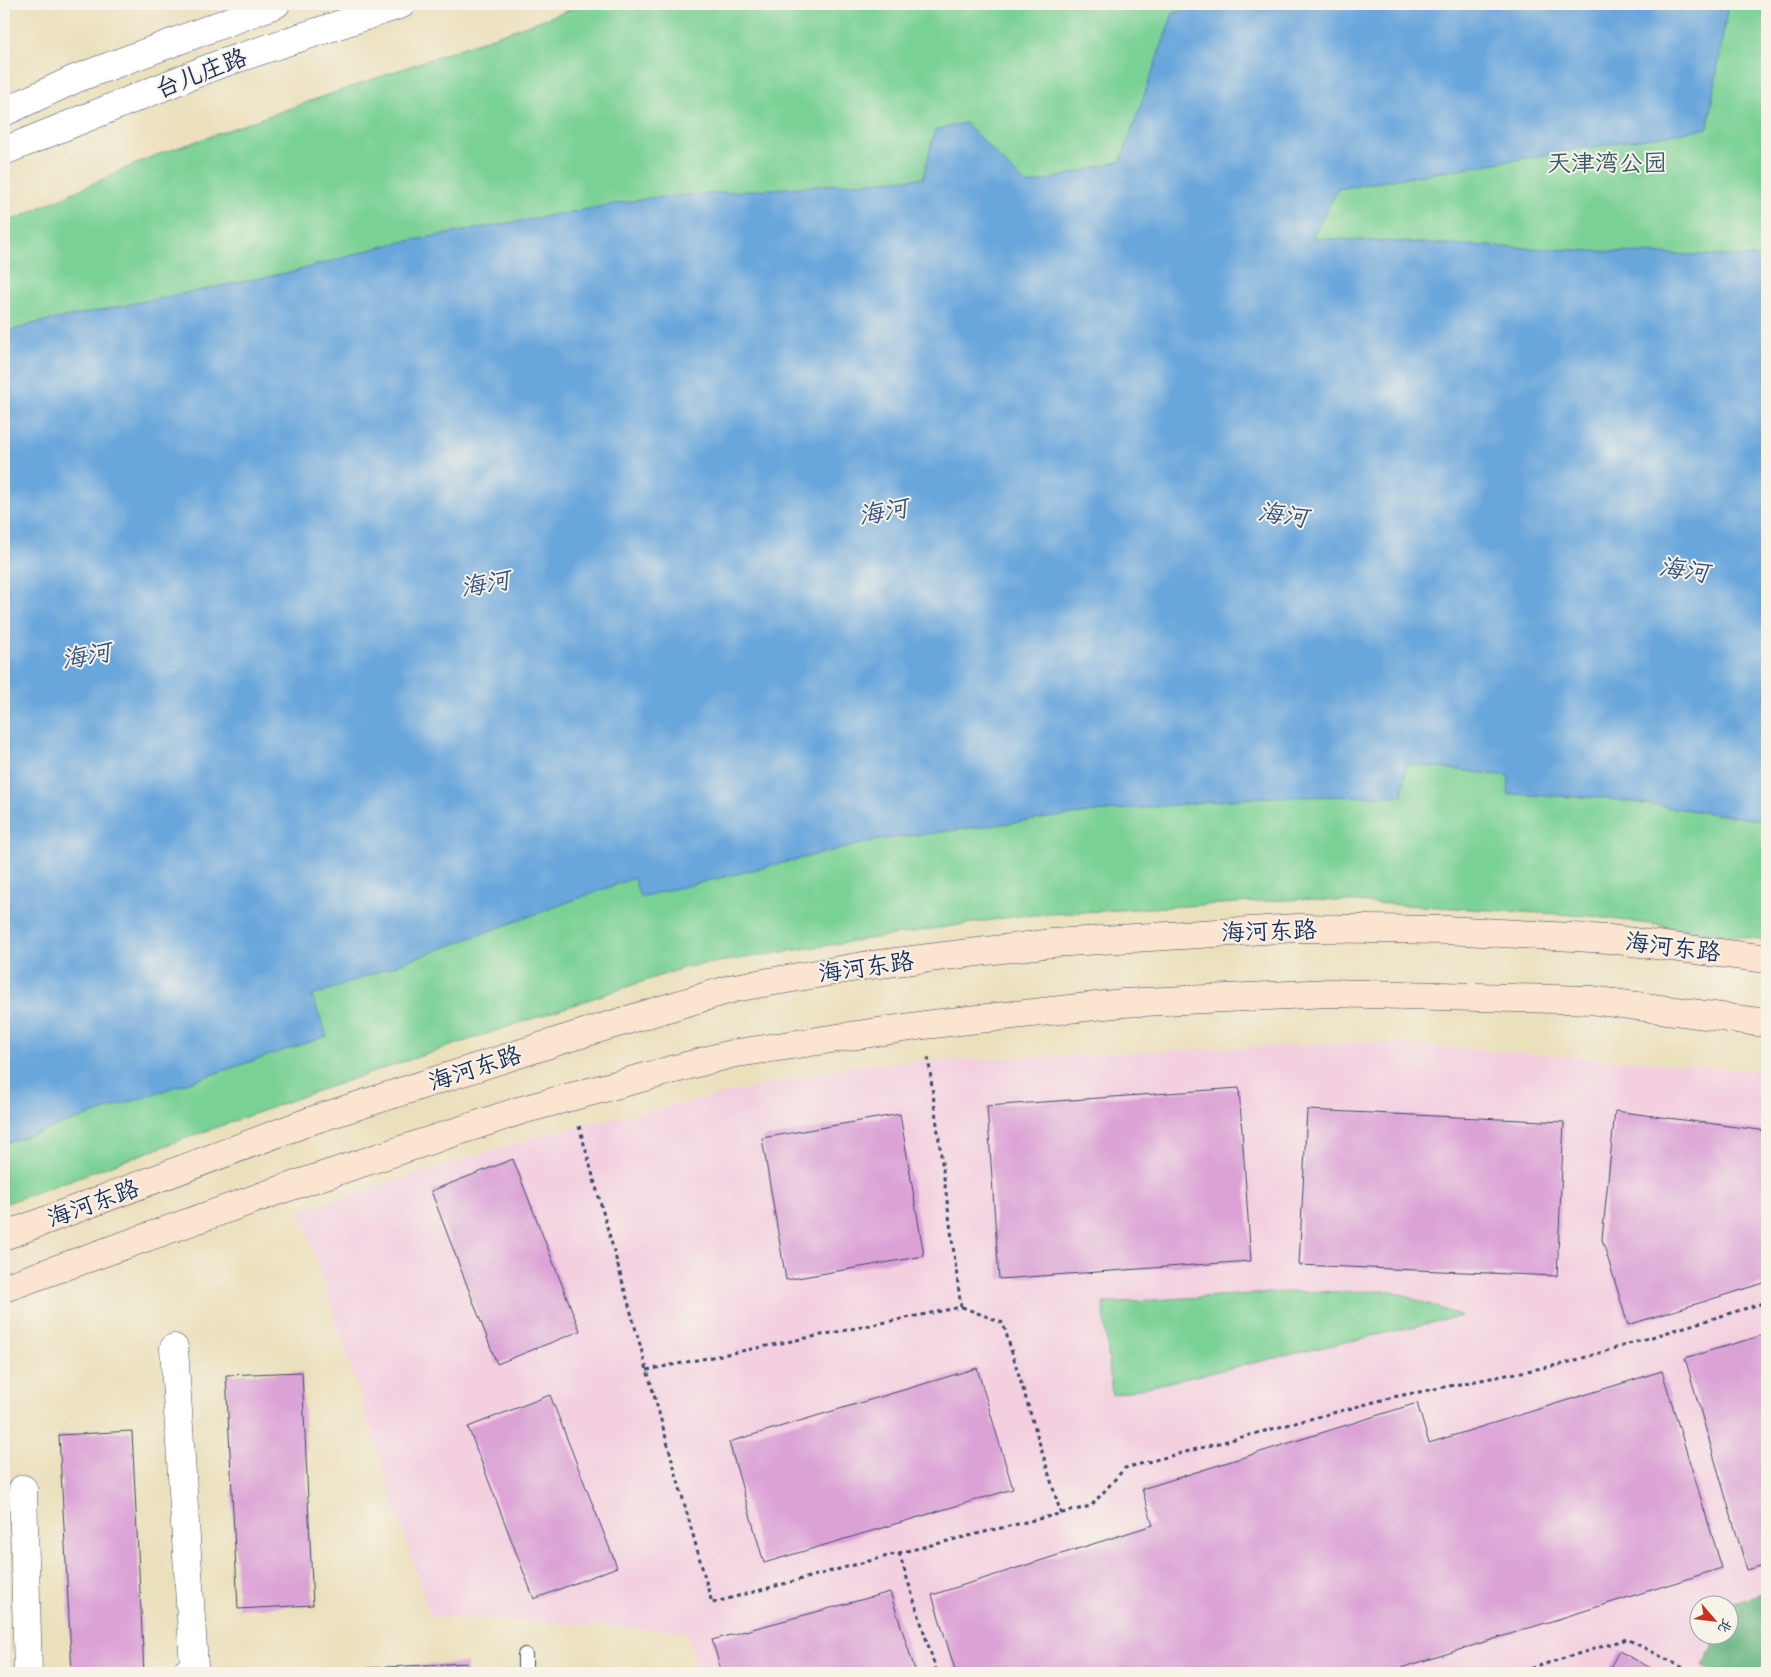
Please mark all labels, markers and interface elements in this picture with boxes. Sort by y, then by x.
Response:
street label: 台儿庄路 [151,42,251,104]
park label: 天津湾公园 [1547,148,1667,178]
water label: 海河 [856,491,915,532]
water label: 海河 [1256,496,1314,535]
water label: 海河 [1657,551,1715,590]
water label: 海河 [458,563,517,604]
water label: 海河 [59,635,118,676]
street label: 海河东路 [1221,914,1317,948]
street label: 海河东路 [1624,926,1722,968]
street label: 海河东路 [816,945,916,989]
street label: 海河东路 [425,1039,525,1097]
street label: 海河东路 [43,1172,143,1234]
north arrow [1688,1594,1738,1644]
text: 北 [1714,1616,1736,1636]

